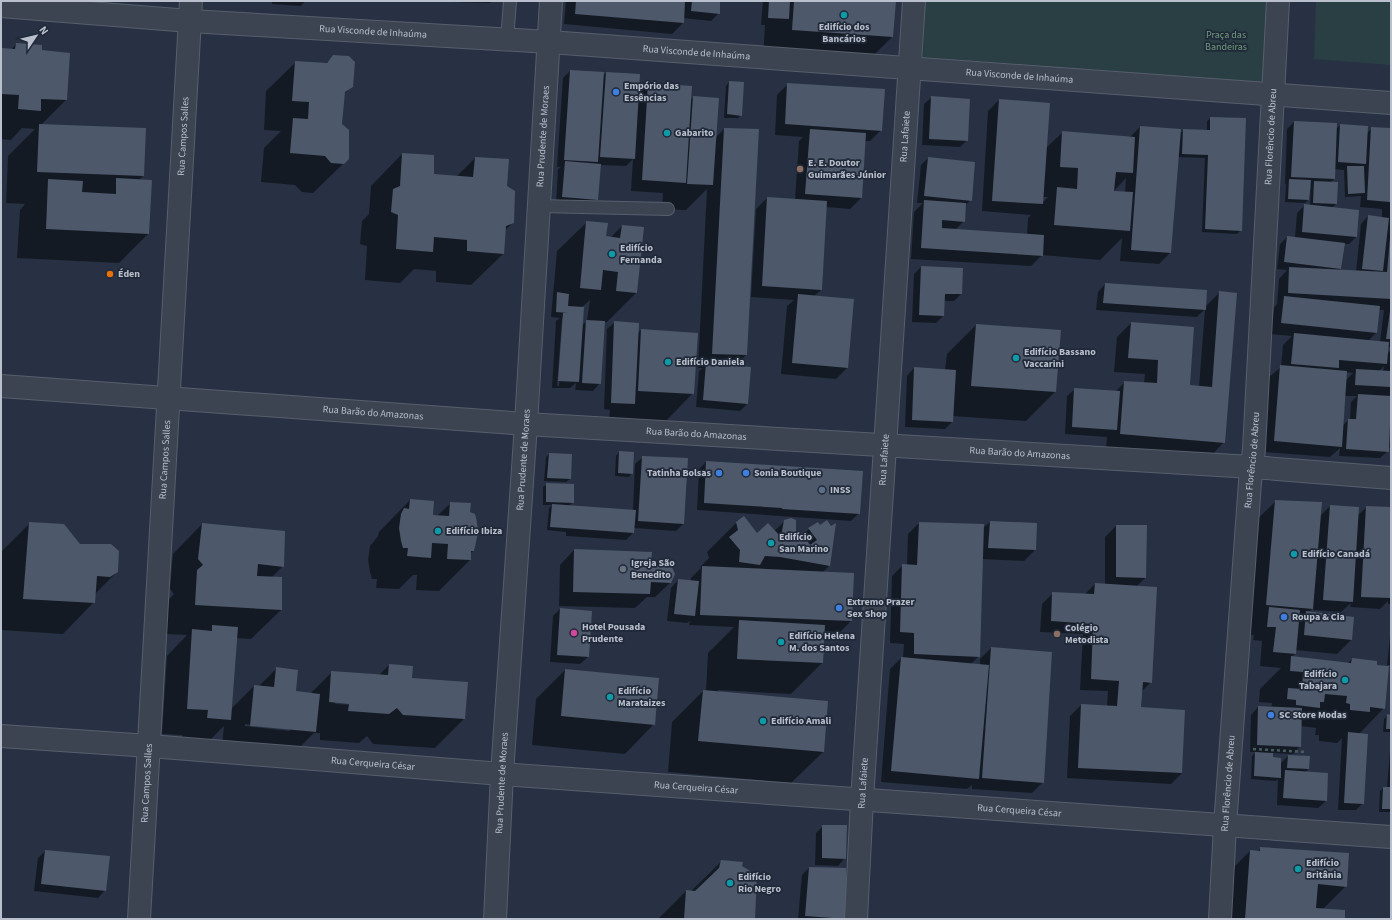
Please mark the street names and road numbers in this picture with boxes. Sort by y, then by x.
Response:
street label: Rua Visconde de Inhaúma [319,22,427,42]
street label: Rua Visconde de Inhaúma [642,42,751,64]
street label: Rua Visconde de Inhaúma [965,65,1074,87]
street label: Rua Prudente de Moraes [533,85,553,188]
street label: Rua Florêncio de Abreu [1261,88,1280,185]
street label: Rua Campos Salles [174,96,193,176]
street label: Rua Lafaiete [897,110,914,163]
street label: Rua Barão do Amazonas [322,402,424,424]
street label: Rua Prudente de Moraes [513,409,534,511]
street label: Rua Florêncio de Abreu [1241,412,1263,509]
street label: Rua Campos Salles [156,420,174,500]
street label: Rua Barão do Amazonas [646,424,747,444]
street label: Rua Lafaiete [875,434,893,486]
street label: Rua Barão do Amazonas [969,443,1071,463]
street label: Rua Prudente de Moraes [492,732,512,834]
street label: Rua Florêncio de Abreu [1218,735,1239,832]
street label: Rua Campos Salles [137,743,156,823]
street label: Rua Cerqueira César [330,753,416,774]
street label: Rua Lafaiete [855,757,872,809]
street label: Rua Cerqueira César [653,778,739,798]
street label: Rua Cerqueira César [977,801,1062,821]

